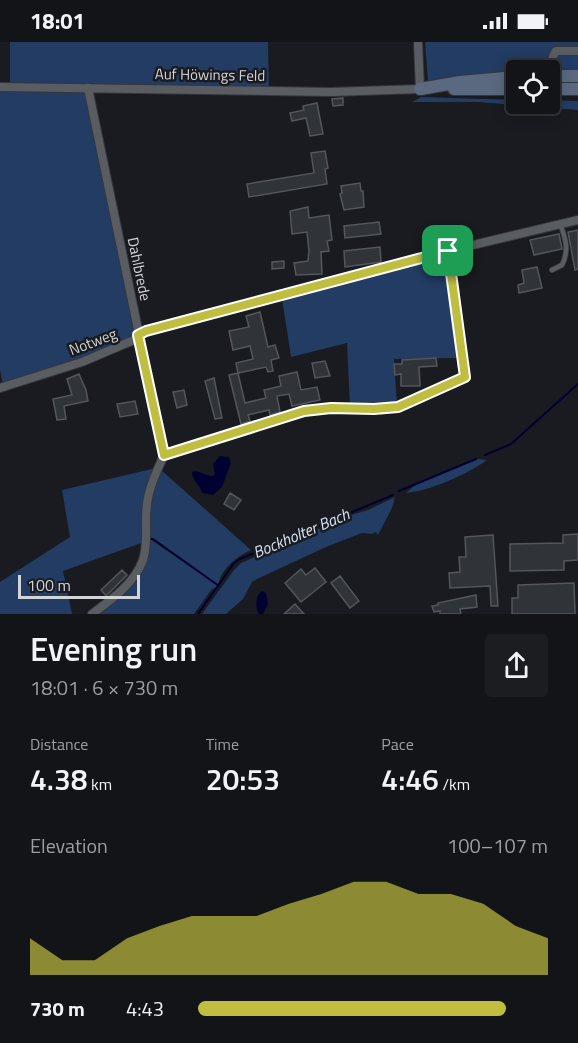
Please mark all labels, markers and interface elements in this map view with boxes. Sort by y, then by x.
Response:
text: 18:01 [30,4,85,38]
map controls [506,60,560,114]
button: locate [506,60,560,114]
street label: Auf Höwings Feld [155,62,265,87]
pin [422,225,473,276]
icon: arrive [431,234,464,267]
street label: Dahlbrede [122,235,157,303]
street label: Notweg [65,322,120,361]
water label: Bockholter Bach [249,501,354,564]
scale bar [18,572,140,600]
text: 100 m [27,573,71,597]
text: Evening run [30,624,197,674]
button: share [485,634,548,697]
text: 18:01 · 6 × 730 m [30,672,178,703]
text: Distance [30,732,88,756]
text: Time [206,732,239,756]
text: Pace [381,732,414,756]
text: 4.38 [30,756,88,802]
text: 20:53 [206,756,280,802]
text: 4:46 [381,756,439,802]
text: km [88,772,112,796]
text: /km [439,772,470,796]
text: Elevation [30,830,108,861]
text: 100–107 m [447,830,548,861]
text: 730 m [30,993,85,1024]
text: 4:43 [126,993,164,1024]

